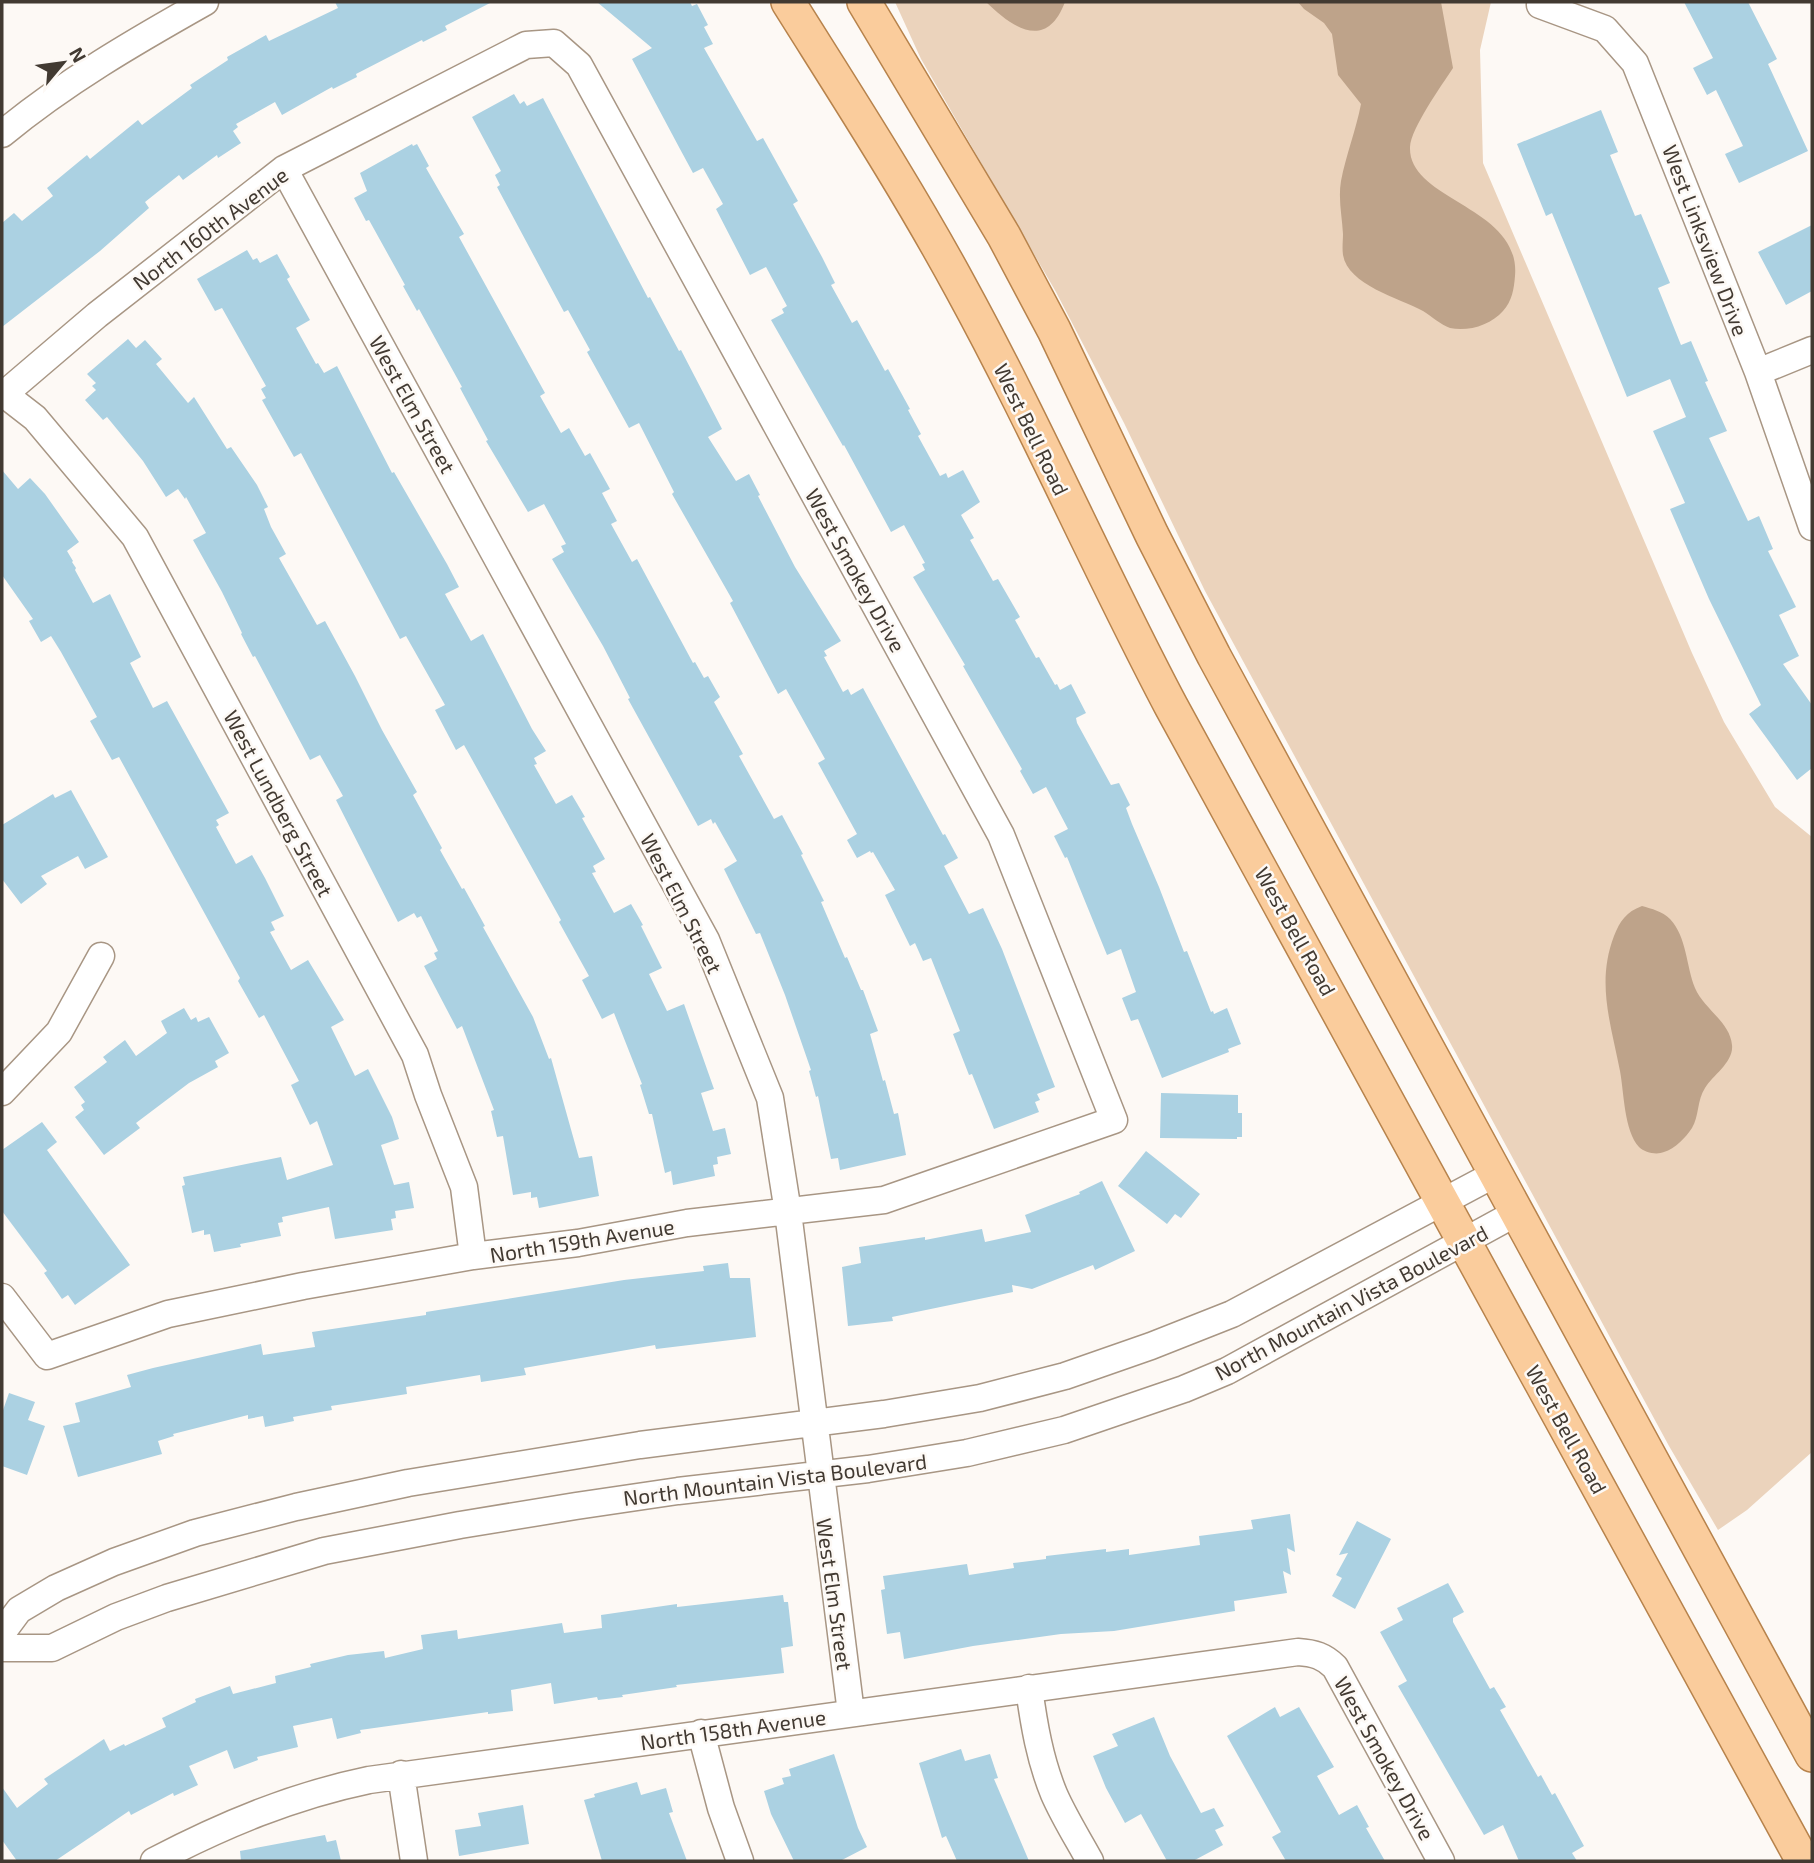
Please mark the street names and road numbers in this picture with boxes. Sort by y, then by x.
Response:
street label: West Linksview Drive [1658,141,1754,339]
street label: North 160th Avenue [127,161,293,295]
street label: West Elm Street [365,331,461,477]
street label: West Bell Road [989,359,1075,499]
street label: West Smokey Drive [801,484,911,656]
street label: West Lundberg Street [219,706,339,900]
street label: West Elm Street [636,829,728,977]
street label: West Bell Road [1250,862,1342,1000]
street label: North 159th Avenue [488,1213,676,1267]
street label: North Mountain Vista Boulevard [1210,1219,1492,1385]
street label: West Bell Road [1521,1360,1613,1498]
street label: North Mountain Vista Boulevard [622,1448,928,1510]
street label: West Elm Street [812,1516,858,1672]
street label: West Smokey Drive [1330,1672,1440,1844]
street label: North 158th Avenue [639,1704,827,1754]

